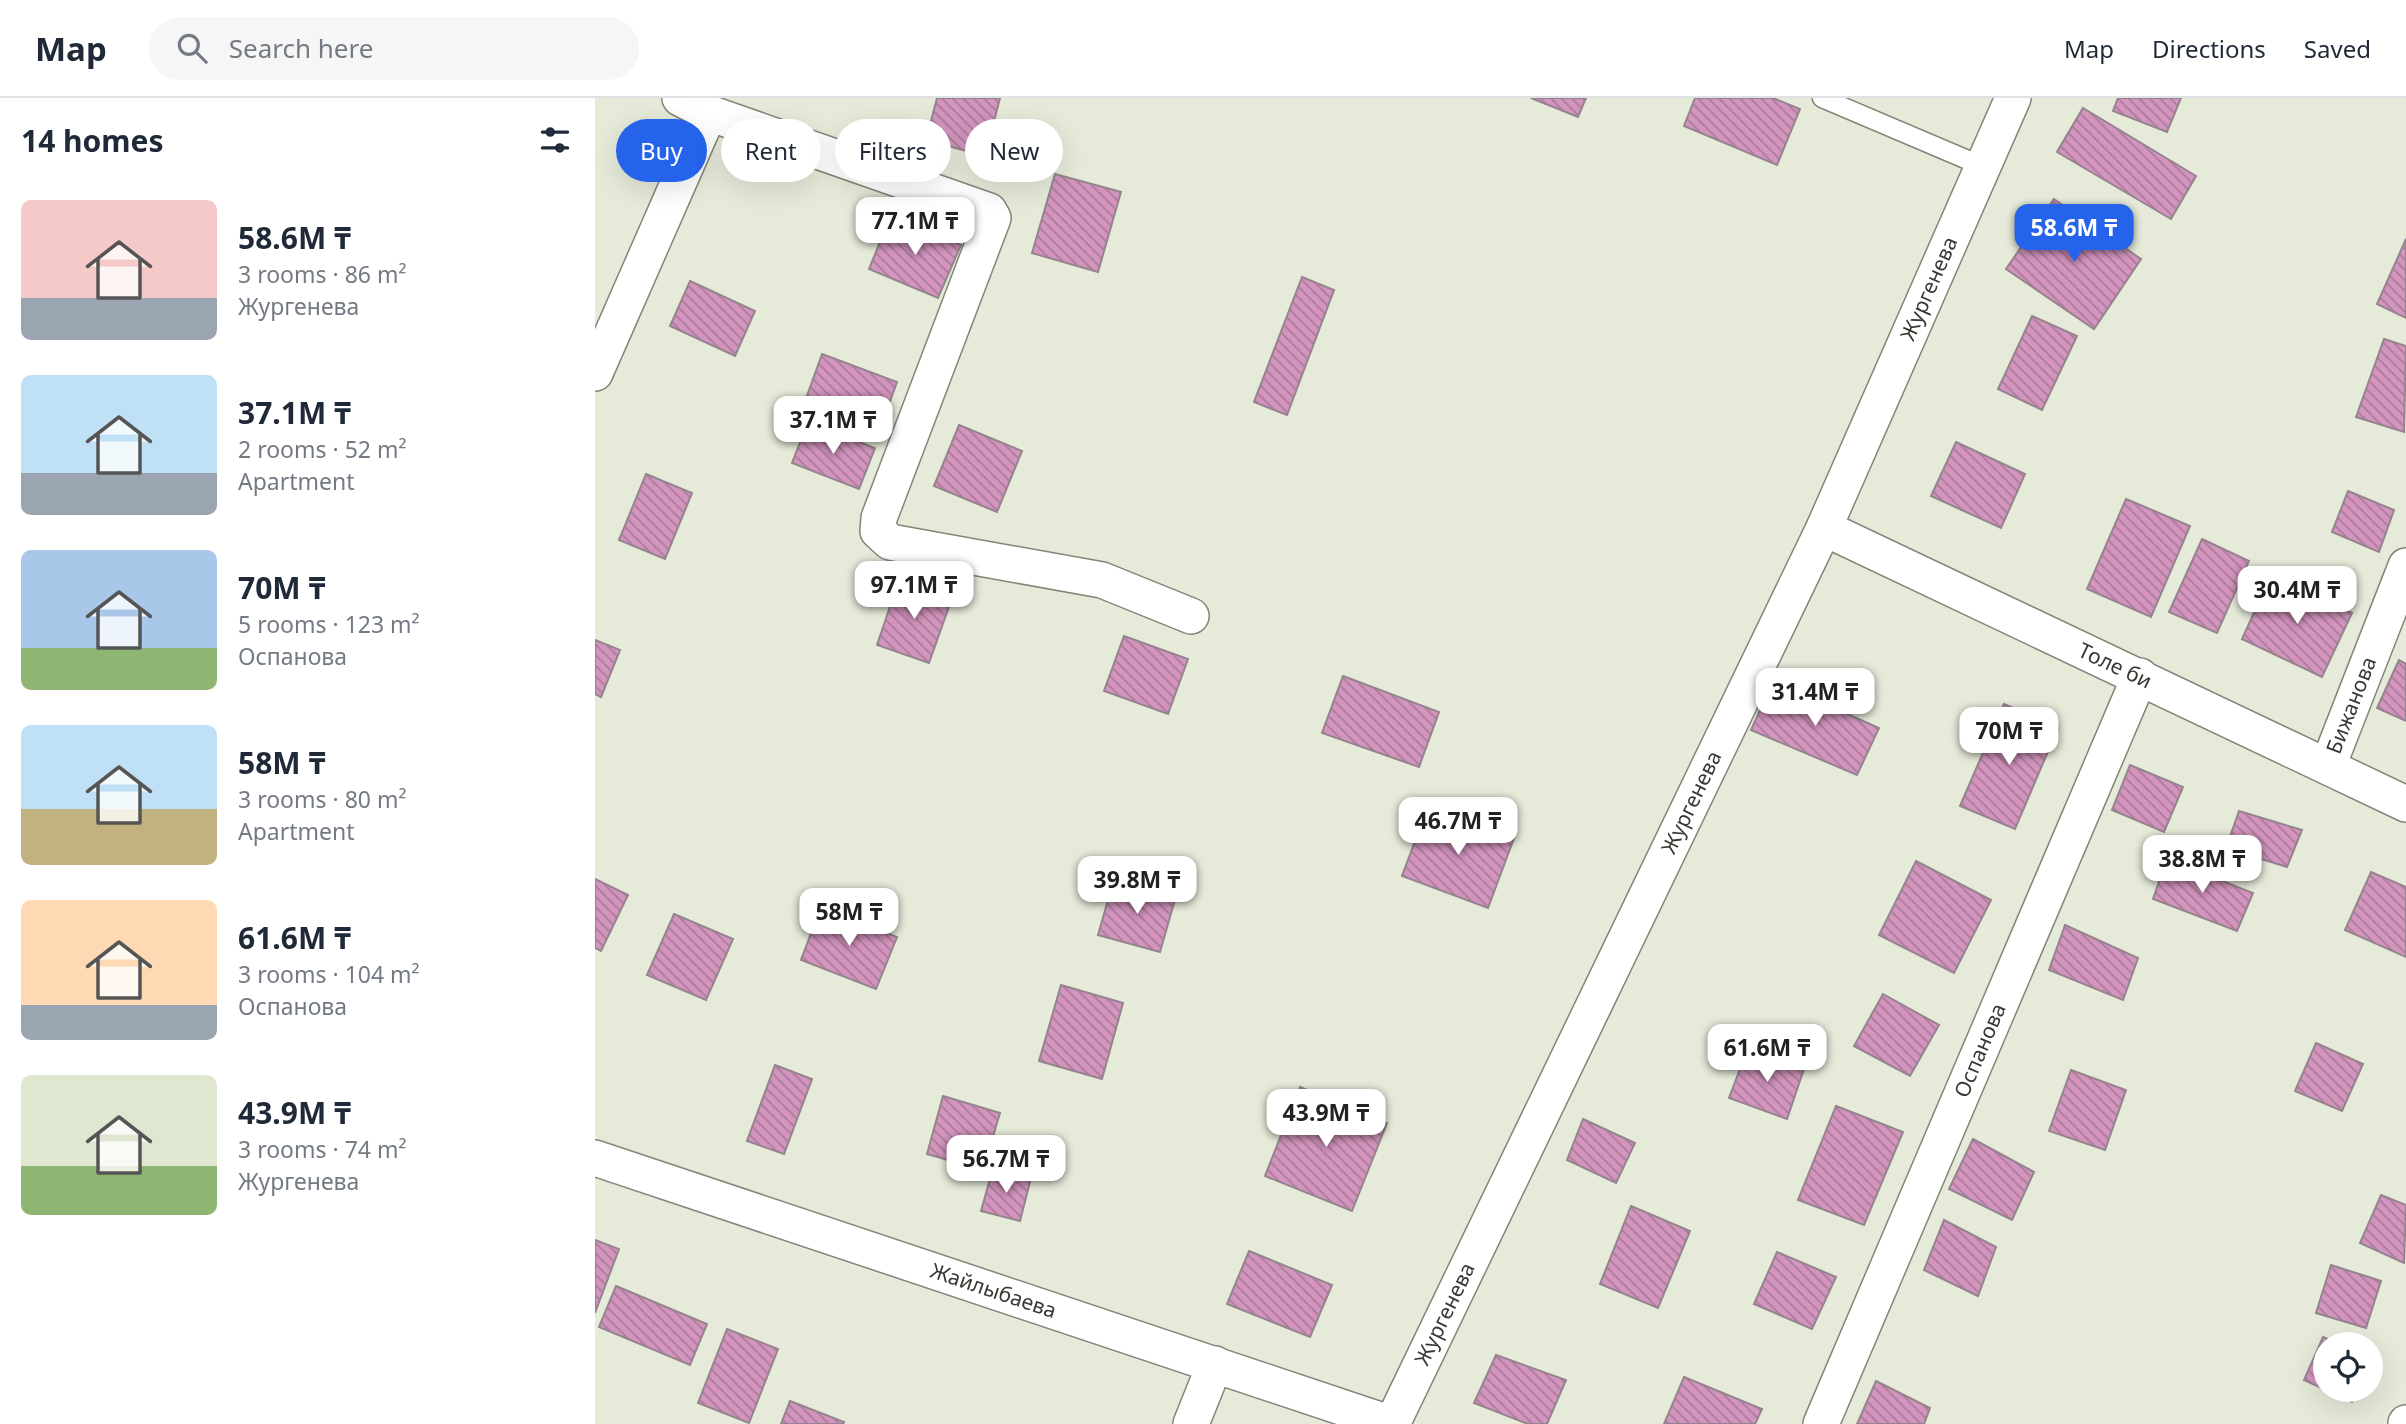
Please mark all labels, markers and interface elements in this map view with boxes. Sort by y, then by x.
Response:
search box [149,17,639,80]
text: Map [35,26,107,71]
icon: search [173,29,211,67]
text: Search here [229,30,373,66]
text: Map [2064,32,2114,65]
text: Directions [2152,32,2266,65]
text: Saved [2304,32,2371,65]
chip: Buy [616,119,707,182]
chip: Rent [721,119,821,182]
chip: Filters [835,119,951,182]
chip: New [965,119,1063,182]
text: 14 homes [21,120,164,161]
icon: filters [536,121,574,159]
pin: 77.1M ₸ [850,198,980,257]
text: 77.1M ₸ [872,204,958,236]
pin: 58.6M ₸ [2009,204,2139,264]
text: 58.6M ₸ [2031,211,2117,243]
text: 58.6M ₸ [238,217,351,258]
icon: home [77,228,161,312]
street label: Жургенева [1893,232,1963,345]
text: 3 rooms · 86 m² [238,258,407,290]
text: Жургенева [238,290,359,322]
text: 37.1M ₸ [238,392,351,433]
pin: 37.1M ₸ [768,396,898,456]
icon: home [77,403,161,487]
text: 37.1M ₸ [790,403,876,435]
text: 2 rooms · 52 m² [238,433,407,465]
text: Apartment [238,465,355,497]
pin: 97.1M ₸ [849,561,979,621]
pin: 30.4M ₸ [2232,566,2362,626]
text: 70M ₸ [238,567,326,608]
text: 97.1M ₸ [871,568,957,600]
text: 30.4M ₸ [2254,573,2340,605]
icon: home [77,578,161,662]
text: 5 rooms · 123 m² [238,608,420,640]
street label: Толе би [2074,636,2157,694]
text: Оспанова [238,640,347,672]
street label: Бижанова [2319,652,2382,758]
pin: 31.4M ₸ [1750,668,1880,728]
text: 31.4M ₸ [1772,675,1858,707]
pin: 70M ₸ [1960,708,2058,767]
text: 70M ₸ [1975,714,2043,746]
text: 58M ₸ [238,742,326,783]
street label: Жургенева [1654,746,1727,858]
icon: home [77,753,161,837]
text: 3 rooms · 80 m² [238,783,407,815]
pin: 46.7M ₸ [1393,798,1523,857]
text: 46.7M ₸ [1415,804,1501,836]
text: Apartment [238,815,355,847]
pin: 38.8M ₸ [2137,836,2267,895]
text: 38.8M ₸ [2159,842,2245,874]
pin: 39.8M ₸ [1072,856,1202,916]
text: 39.8M ₸ [1094,863,1180,895]
pin: 58M ₸ [800,888,898,948]
text: 58M ₸ [815,895,883,927]
text: 61.6M ₸ [238,917,351,958]
icon: home [77,928,161,1012]
text: 3 rooms · 104 m² [238,958,420,990]
text: Оспанова [238,990,347,1022]
street label: Оспанова [1947,999,2012,1101]
pin: 61.6M ₸ [1702,1024,1832,1084]
text: 61.6M ₸ [1724,1031,1810,1063]
pin: 43.9M ₸ [1261,1090,1391,1149]
text: 43.9M ₸ [238,1092,351,1133]
text: 43.9M ₸ [1283,1096,1369,1128]
icon: home [77,1103,161,1187]
text: 3 rooms · 74 m² [238,1133,407,1165]
pin: 56.7M ₸ [941,1136,1071,1195]
text: 56.7M ₸ [963,1142,1049,1174]
text: Жургенева [238,1165,359,1197]
street label: Жайлыбаева [927,1256,1060,1324]
street label: Жургенева [1407,1258,1481,1370]
map controls [2313,1332,2383,1402]
button: locate [2313,1332,2383,1402]

